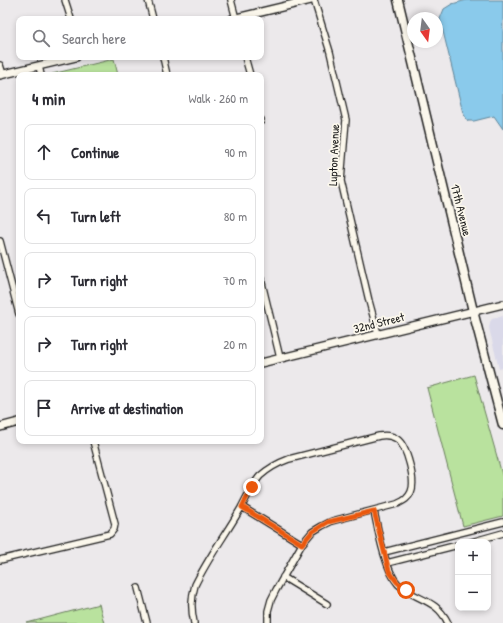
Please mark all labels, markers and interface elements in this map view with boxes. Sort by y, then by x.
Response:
north arrow [407,12,443,48]
search box [16,16,264,60]
icon: search [30,27,52,49]
text: Search here [62,28,126,49]
text: 4 min [32,87,65,110]
text: Walk · 260 m [189,89,248,107]
street label: Lupton Avenue [324,123,343,186]
icon: ahead [33,141,55,163]
text: Continue [71,142,119,163]
text: 90 m [225,143,247,161]
street label: 17th Avenue [447,182,476,238]
icon: left [33,205,55,227]
text: Turn left [71,206,121,227]
text: 80 m [224,207,247,225]
icon: right [33,269,55,291]
text: Turn right [71,270,127,291]
text: 70 m [223,271,247,289]
street label: 32nd Street [352,308,407,337]
icon: right [33,333,55,355]
text: Turn right [71,334,127,355]
text: 20 m [223,335,247,353]
icon: arrive [33,397,55,419]
text: Arrive at destination [71,398,183,419]
route end [243,478,261,496]
map controls [455,539,491,611]
button: + [455,539,491,575]
button: − [455,575,491,611]
route start [397,581,415,599]

